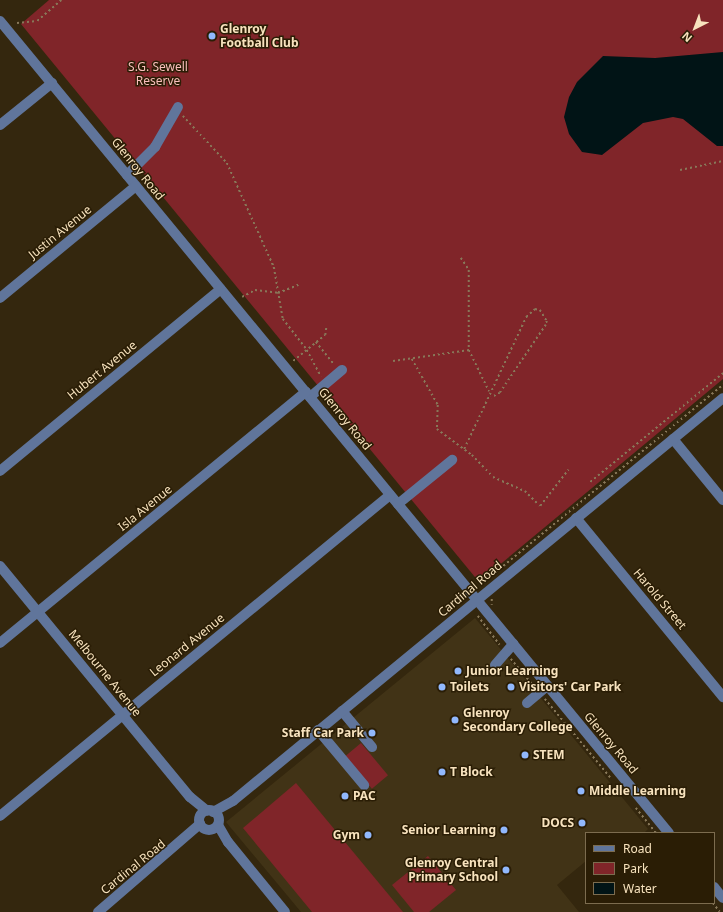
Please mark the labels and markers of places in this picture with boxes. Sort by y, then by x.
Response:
place label: Glenroy Football Club [220,22,299,50]
marker: Glenroy Football Club [207,31,217,41]
place label: Junior Learning [466,664,558,678]
marker: Junior Learning [453,666,463,676]
place label: Toilets [450,680,489,694]
place label: Visitors' Car Park [519,680,621,694]
marker: Toilets [437,682,447,692]
marker: Visitors' Car Park [506,682,516,692]
place label: Glenroy Secondary College [463,706,573,734]
marker: Glenroy Secondary College [450,715,460,725]
place label: Staff Car Park [282,726,364,740]
marker: Staff Car Park [367,728,377,738]
place label: STEM [533,748,565,762]
marker: STEM [520,750,530,760]
place label: T Block [450,765,493,779]
marker: T Block [437,767,447,777]
place label: Middle Learning [589,784,686,798]
marker: Middle Learning [576,786,586,796]
place label: PAC [353,789,376,803]
marker: PAC [340,791,350,801]
place label: DOCS [541,816,574,830]
marker: DOCS [577,818,587,828]
place label: Senior Learning [402,823,496,837]
marker: Senior Learning [499,825,509,835]
place label: Gym [333,828,360,842]
marker: Gym [363,830,373,840]
place label: Glenroy Central Primary School [405,856,498,884]
marker: Glenroy Central Primary School [501,865,511,875]

